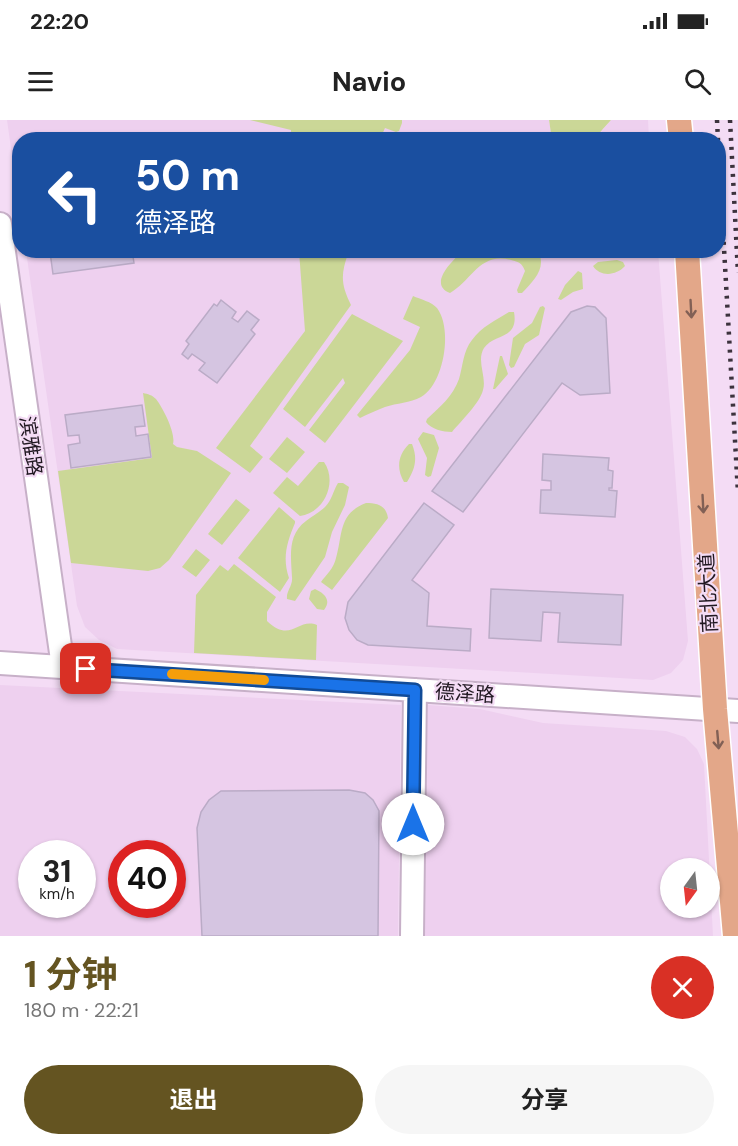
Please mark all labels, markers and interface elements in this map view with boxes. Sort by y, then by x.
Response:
text: 22:20 [30,7,89,36]
text: Navio [332,64,406,99]
icon: menu [24,65,57,98]
icon: search [681,65,714,98]
text: 50 m [135,148,240,203]
icon: left [36,156,114,234]
text: 德泽路 [135,205,216,240]
one-way arrow [686,298,697,318]
street label: 滨雅路 [14,414,48,478]
one-way arrow [697,493,708,513]
street label: 南北大道 [693,552,723,634]
pin [60,643,111,694]
icon: arrive [69,652,102,685]
street label: 德泽路 [434,678,496,708]
one-way arrow [713,730,724,749]
position arrow [381,792,445,856]
speed limit sign: 40 [108,840,186,918]
text: 31 [43,852,71,891]
north arrow [660,858,720,918]
map controls [660,858,720,918]
text: km/h [39,884,75,904]
text: 1 分钟 [24,951,118,998]
button: close [651,956,714,1019]
text: 180 m · 22:21 [24,997,139,1023]
button: 退出 [24,1065,363,1134]
button: 分享 [375,1065,714,1134]

